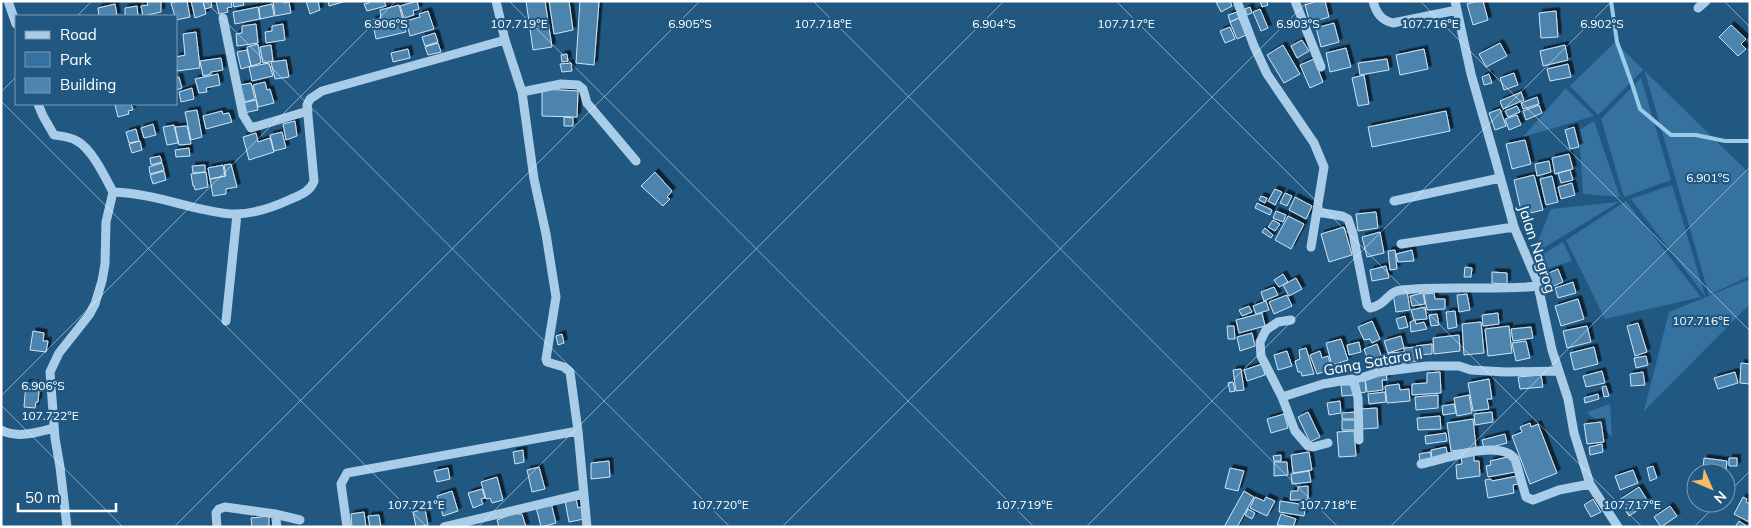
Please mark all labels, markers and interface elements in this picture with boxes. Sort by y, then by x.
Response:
legend [15,15,178,105]
text: 6.906°S [364,16,408,31]
text: 107.719°E [490,16,548,31]
text: 6.905°S [668,16,712,31]
text: 107.718°E [794,16,852,31]
text: 6.904°S [972,16,1016,31]
text: 107.717°E [1097,16,1155,31]
text: 6.903°S [1276,16,1320,31]
text: 107.716°E [1401,16,1459,31]
text: 6.902°S [1580,16,1624,31]
text: Road [60,25,97,44]
text: Park [60,50,92,69]
text: Building [60,75,116,94]
text: 6.901°S [1686,170,1730,185]
street label: Jalan Nagrog [1514,202,1561,295]
text: 107.716°E [1672,313,1730,328]
street label: Gang Satara II [1322,343,1424,380]
text: 6.906°S [21,378,65,393]
text: 107.722°E [21,408,79,423]
north arrow [1686,463,1736,513]
scale bar [18,480,115,512]
text: N [1710,487,1730,507]
text: 50 m [25,488,60,507]
text: 107.721°E [387,497,445,512]
text: 107.720°E [691,497,749,512]
text: 107.719°E [995,497,1053,512]
text: 107.718°E [1299,497,1357,512]
text: 107.717°E [1603,497,1661,512]

